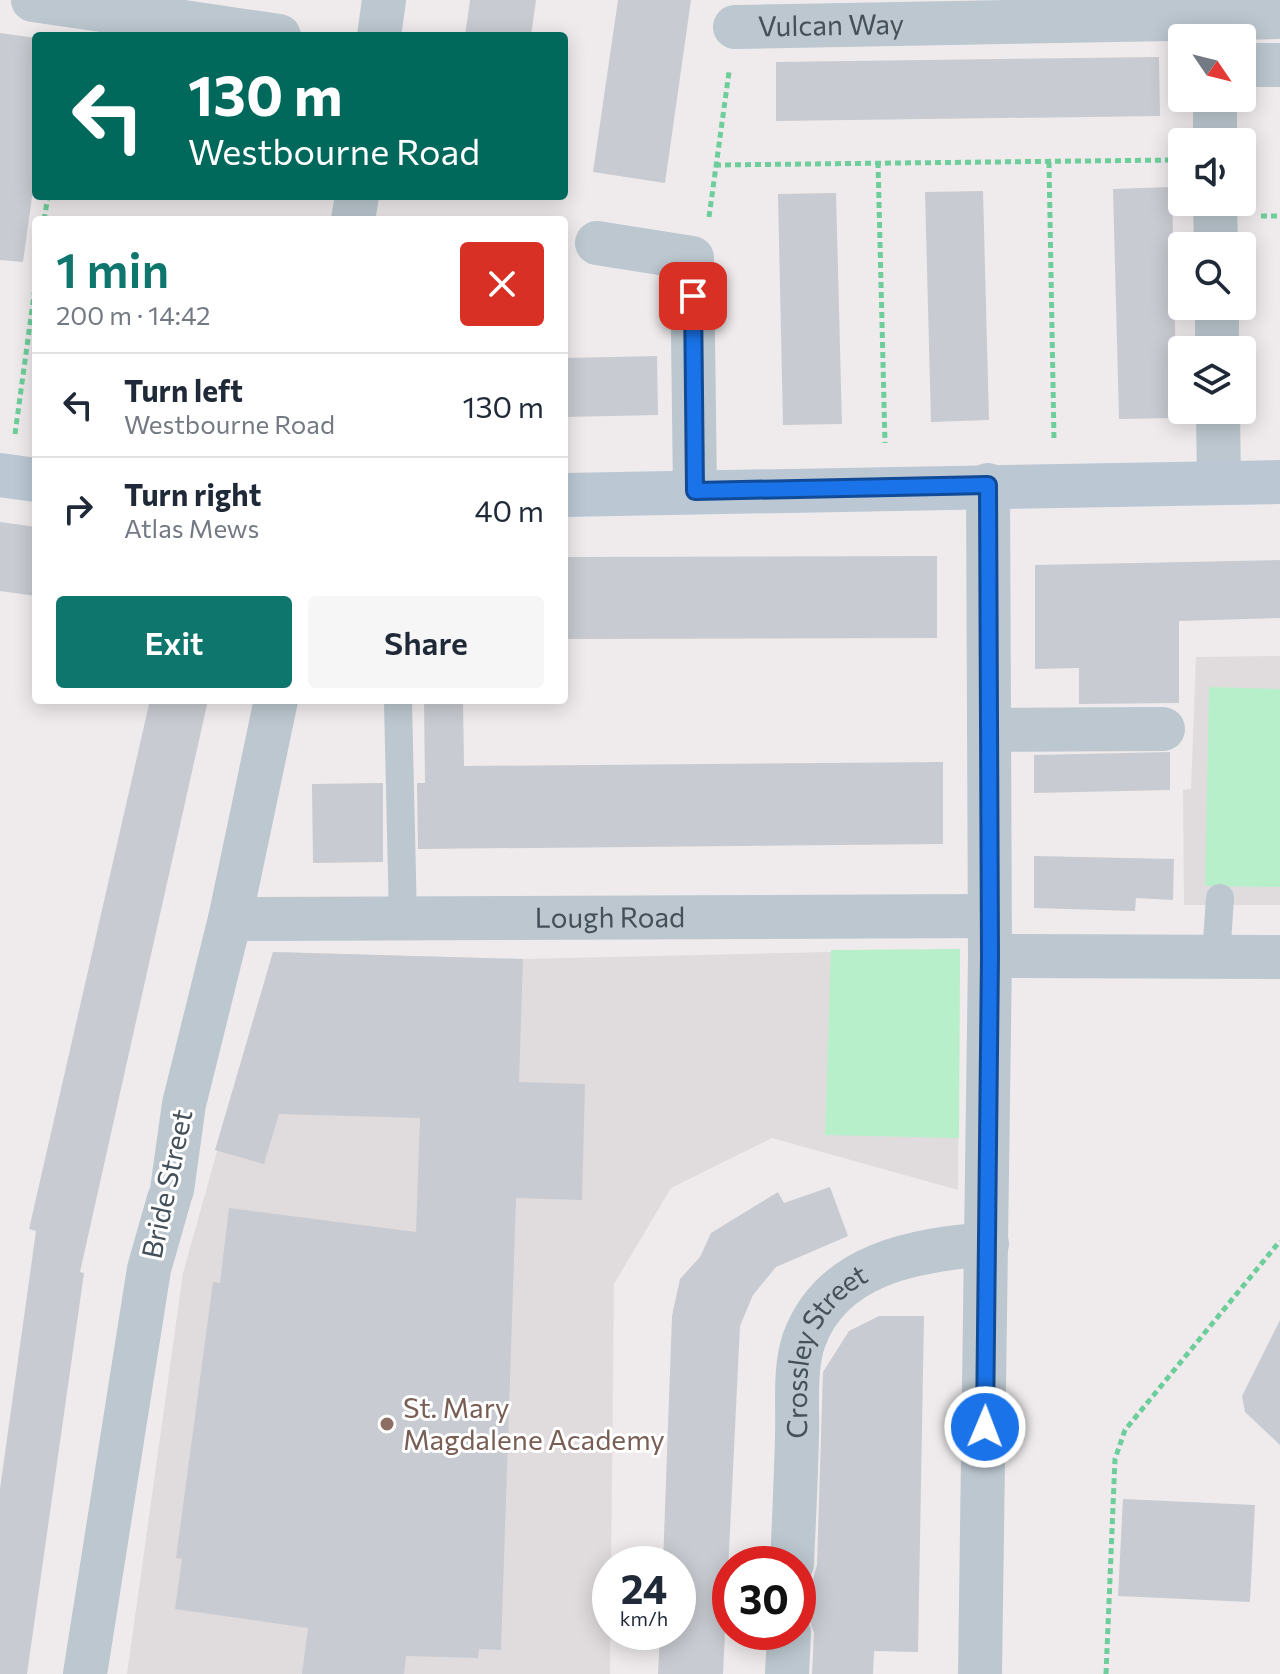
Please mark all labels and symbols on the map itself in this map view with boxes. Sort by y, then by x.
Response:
street label: Vulcan Way [757,6,904,43]
north arrow [1168,24,1256,112]
pin [659,262,727,330]
street label: Lough Road [535,899,685,934]
street label: Bride Street [134,1106,198,1262]
street label: Crossley Street [779,1256,873,1439]
position arrow [943,1385,1027,1469]
place label: St. Mary Magdalene Academy [403,1390,665,1456]
marker: St. Mary Magdalene Academy [378,1415,396,1433]
speed limit sign: 30 [712,1546,816,1650]

